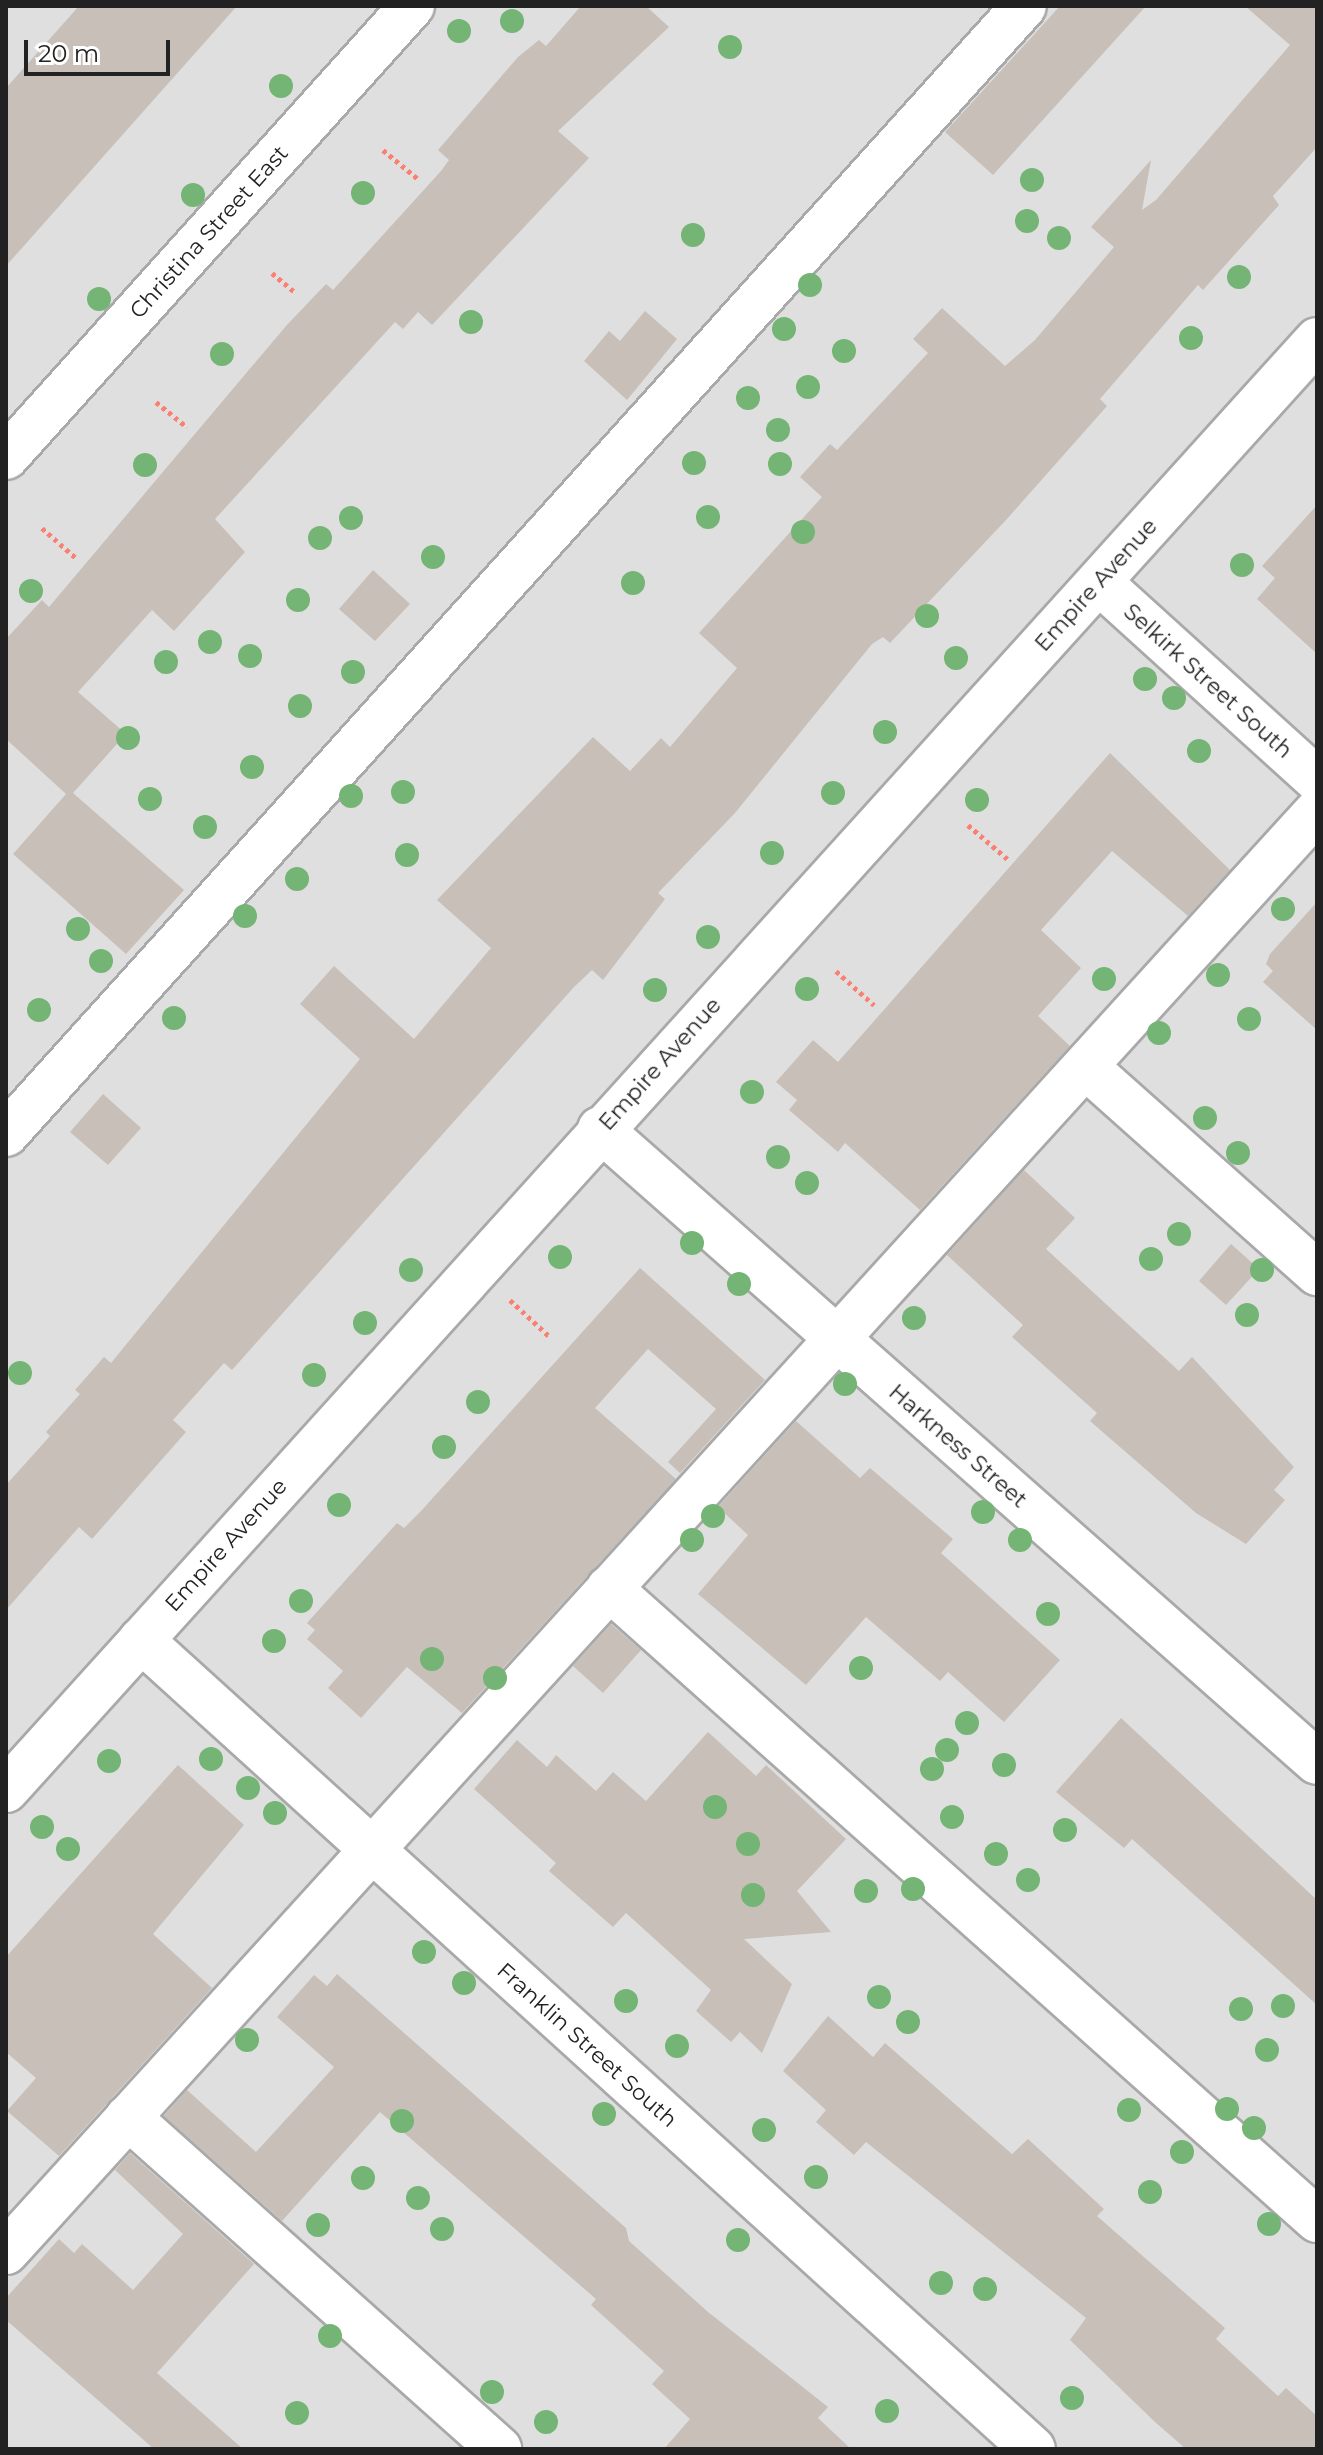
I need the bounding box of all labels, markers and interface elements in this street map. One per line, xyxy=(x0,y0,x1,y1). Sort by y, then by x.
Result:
scale bar xyxy=(28,24,174,74)
text: 20 m xyxy=(38,39,99,68)
street label: Christina Street East xyxy=(124,140,294,324)
street label: Empire Avenue xyxy=(1029,513,1163,657)
street label: Selkirk Street South xyxy=(1118,598,1298,764)
street label: Empire Avenue xyxy=(593,992,727,1136)
street label: Harkness Street xyxy=(884,1379,1032,1513)
street label: Empire Avenue xyxy=(159,1473,293,1617)
street label: Franklin Street South xyxy=(491,1957,683,2133)

